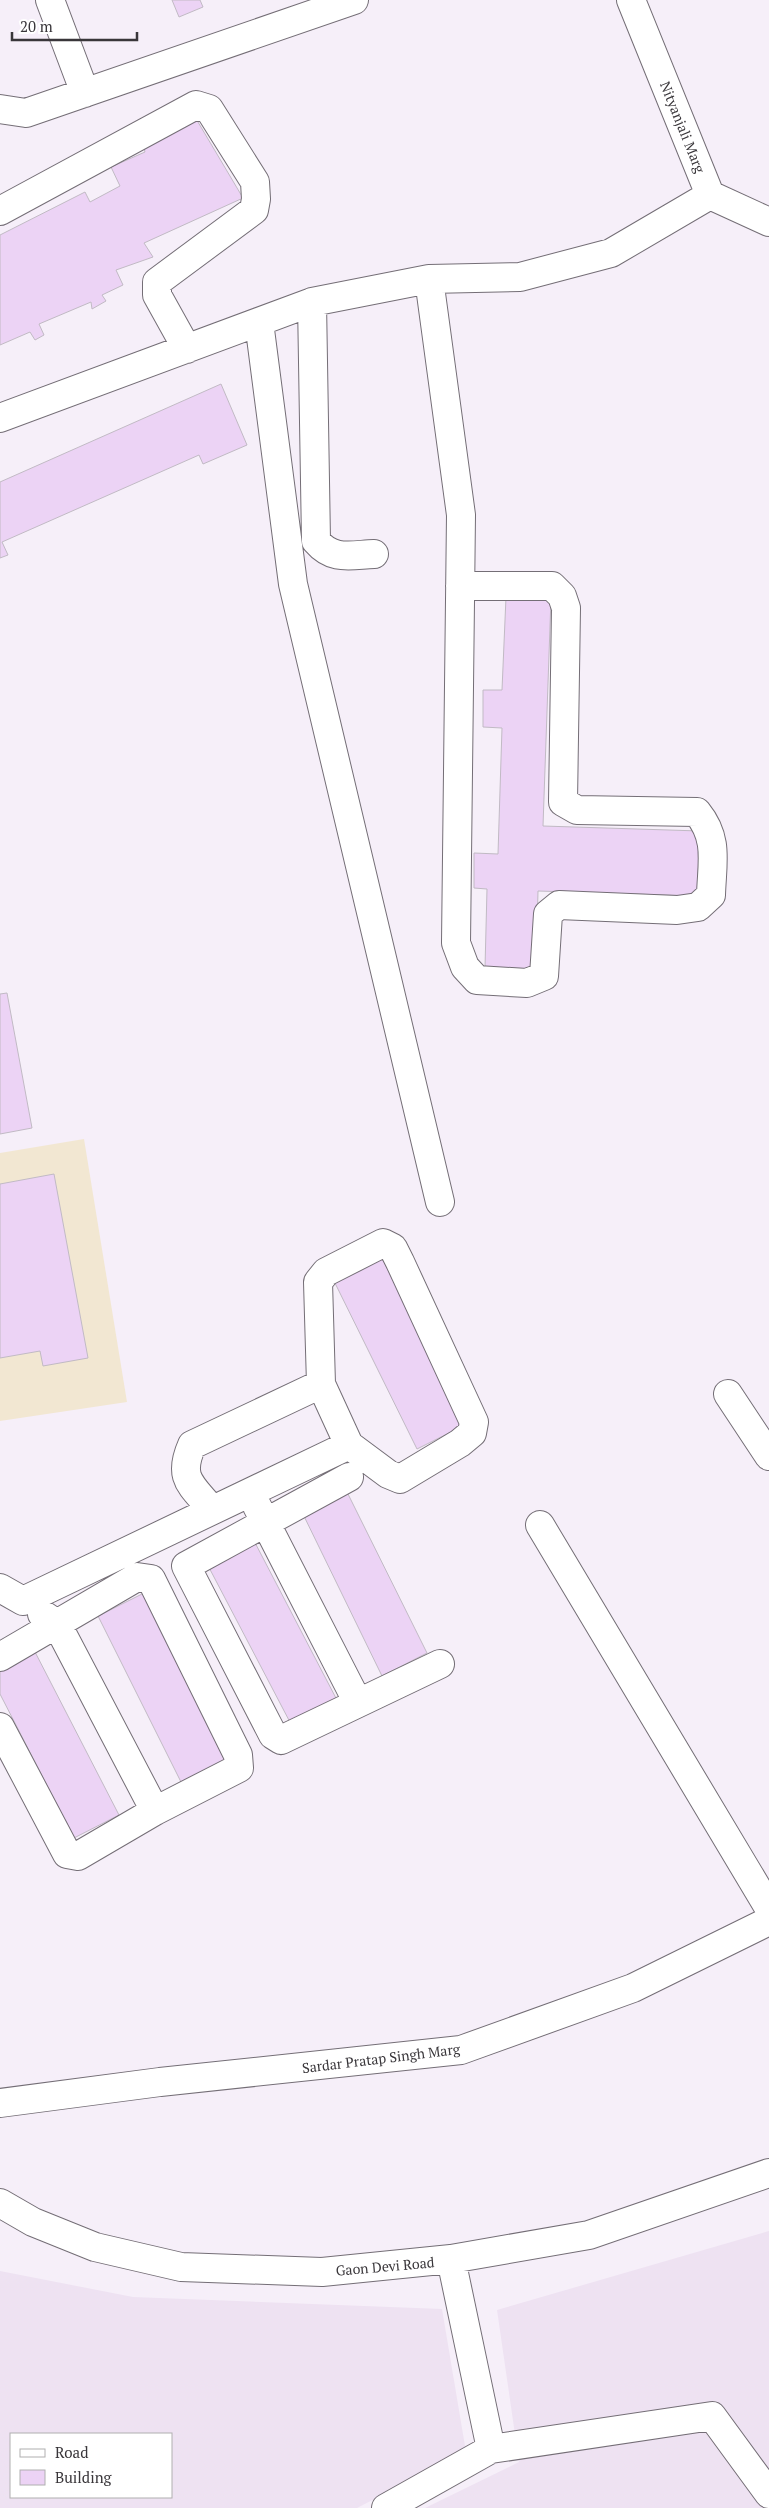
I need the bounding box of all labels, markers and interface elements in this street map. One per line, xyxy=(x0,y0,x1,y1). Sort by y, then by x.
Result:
scale bar xyxy=(12,10,138,42)
text: 20 m xyxy=(20,16,53,36)
street label: Nityanjali Marg xyxy=(656,78,710,176)
street label: Sardar Pratap Singh Marg xyxy=(301,2039,462,2077)
street label: Gaon Devi Road xyxy=(335,2252,435,2280)
legend xyxy=(10,2433,172,2498)
text: Road xyxy=(55,2442,88,2462)
text: Building xyxy=(55,2467,113,2487)

